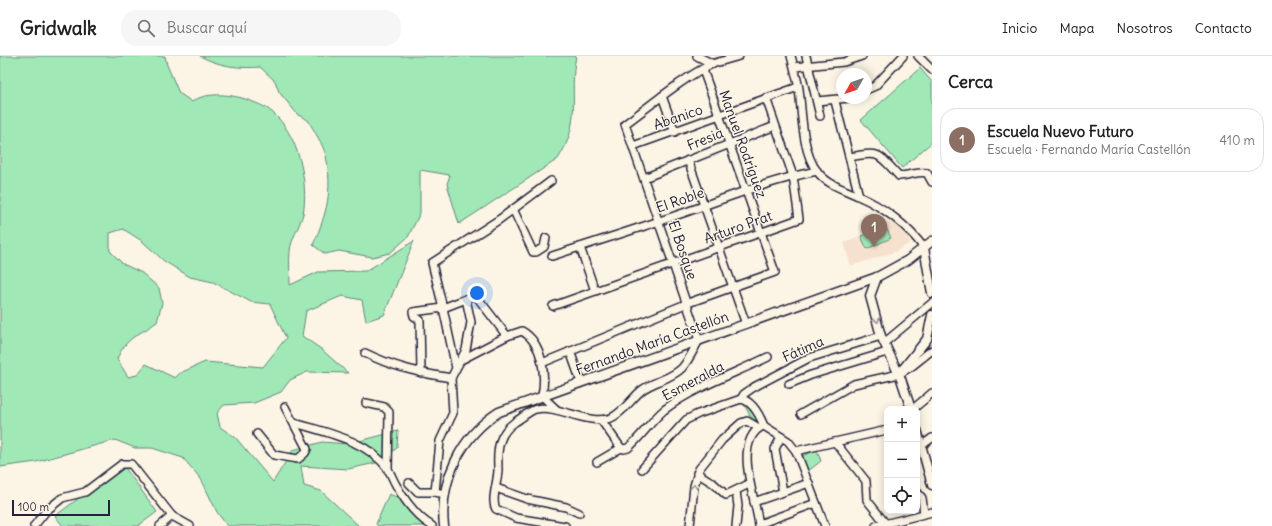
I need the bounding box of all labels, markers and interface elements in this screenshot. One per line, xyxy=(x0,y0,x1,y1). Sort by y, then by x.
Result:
search box xyxy=(121,10,401,46)
text: Gridwalk xyxy=(20,16,97,40)
icon: search xyxy=(135,17,157,39)
text: Buscar aquí xyxy=(167,18,247,37)
text: Inicio xyxy=(1002,19,1037,37)
text: Mapa xyxy=(1059,19,1095,37)
text: Nosotros xyxy=(1117,19,1173,37)
text: Contacto xyxy=(1195,19,1252,37)
north arrow xyxy=(836,68,872,104)
text: Cerca xyxy=(948,71,993,93)
street label: Manuel Rodríguez xyxy=(715,88,771,201)
street label: Abanico xyxy=(651,100,705,134)
text: Escuela Nuevo Futuro xyxy=(987,122,1134,141)
street label: Fresia xyxy=(684,124,726,154)
text: 1 xyxy=(959,132,965,149)
text: 410 m xyxy=(1219,132,1255,149)
text: Escuela · Fernando María Castellón xyxy=(987,141,1191,158)
street label: El Roble xyxy=(654,183,706,217)
street label: Arturo Prat xyxy=(702,206,775,248)
pin: 1 xyxy=(861,214,887,247)
street label: El Bosque xyxy=(664,218,702,282)
your location xyxy=(467,283,487,303)
street label: Fernando María Castellón xyxy=(573,307,731,379)
one-way arrow xyxy=(872,316,880,323)
street label: Fátima xyxy=(780,332,826,366)
street label: Esmeralda xyxy=(659,357,727,405)
map controls xyxy=(884,406,920,514)
button: + xyxy=(884,406,920,442)
button: − xyxy=(884,442,920,478)
button: locate xyxy=(884,478,920,514)
one-way arrow xyxy=(689,484,698,490)
scale bar xyxy=(12,498,110,517)
text: 100 m xyxy=(18,500,49,514)

